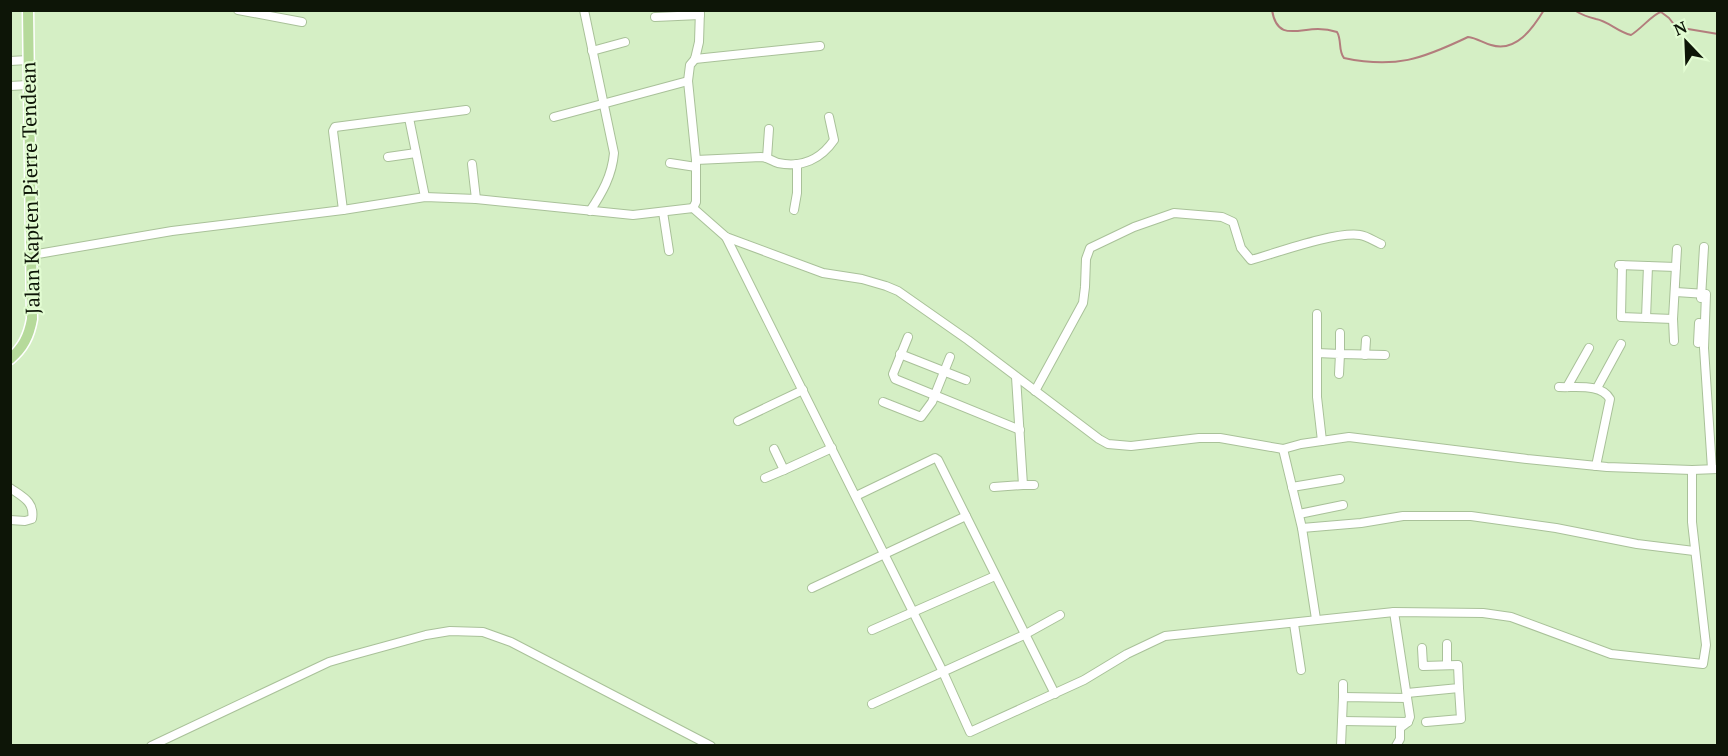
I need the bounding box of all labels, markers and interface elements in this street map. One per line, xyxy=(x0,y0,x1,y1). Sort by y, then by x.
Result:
north arrow xyxy=(1656,12,1716,72)
text: N xyxy=(1670,16,1690,41)
street label: Jalan Kapten Pierre Tendean xyxy=(14,61,46,315)

